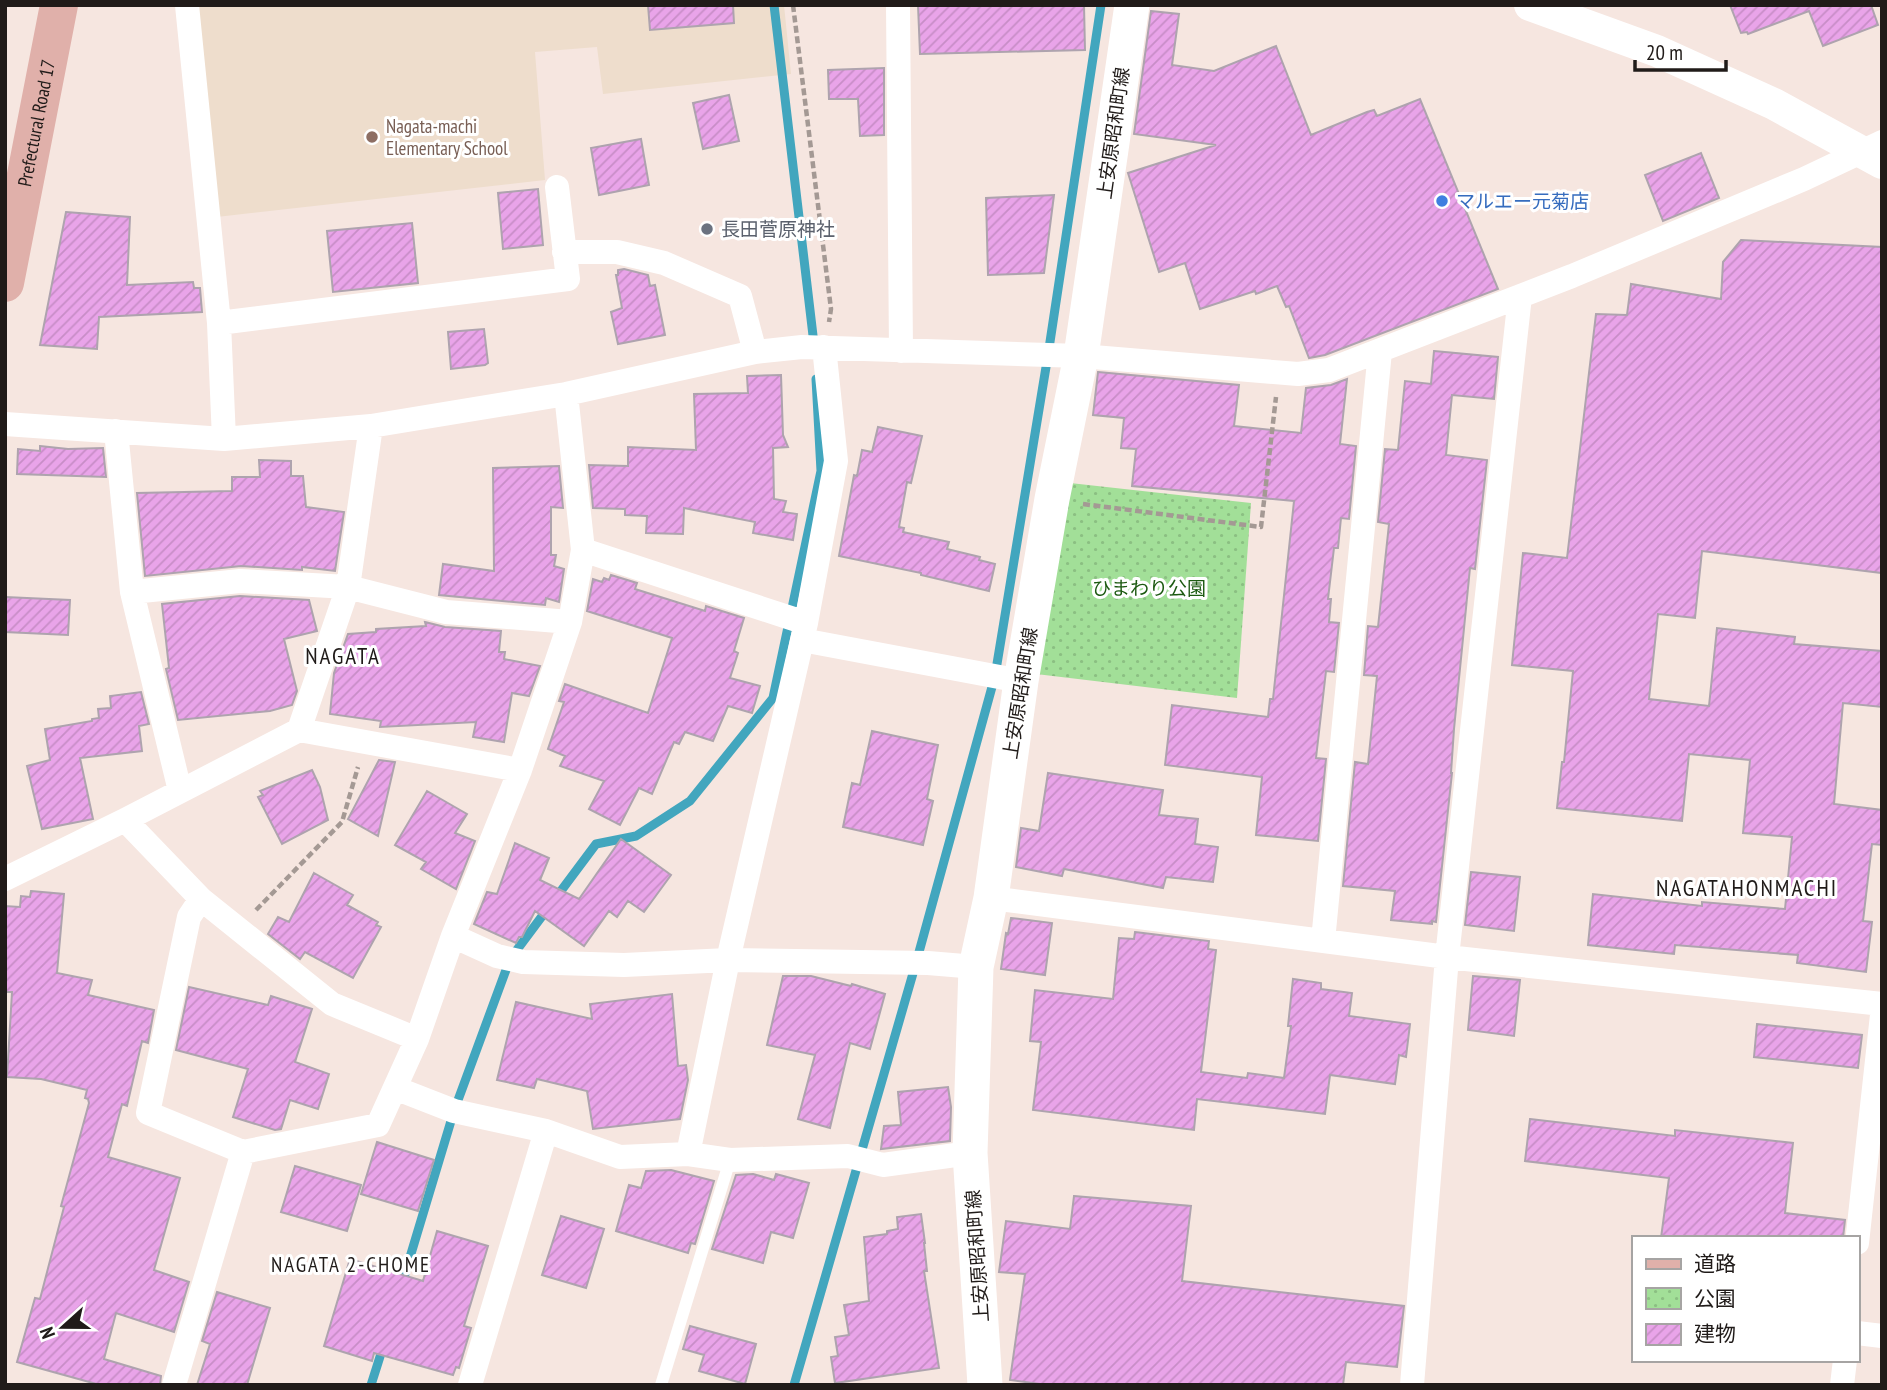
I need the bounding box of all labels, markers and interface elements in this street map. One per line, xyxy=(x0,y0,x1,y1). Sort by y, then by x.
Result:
scale bar xyxy=(1635,28,1726,72)
text: 20 m xyxy=(1646,39,1683,66)
street label: Prefectural Road 17 xyxy=(12,58,60,188)
street label: 上安原昭和町線 xyxy=(1092,65,1134,201)
place label: Nagata-machi Elementary School xyxy=(386,114,508,160)
marker: Nagata-machi Elementary School xyxy=(364,129,380,145)
place label: マルエー元菊店 xyxy=(1456,189,1589,213)
marker: マルエー元菊店 xyxy=(1434,193,1450,209)
place label: 長田菅原神社 xyxy=(721,217,835,241)
marker: 長田菅原神社 xyxy=(699,221,715,237)
park label: ひまわり公園 xyxy=(1092,576,1206,600)
street label: 上安原昭和町線 xyxy=(998,625,1042,761)
district label: NAGATA xyxy=(305,641,381,670)
district label: NAGATAHONMACHI xyxy=(1656,873,1838,902)
street label: 上安原昭和町線 xyxy=(960,1189,994,1323)
legend xyxy=(1632,1236,1859,1362)
text: 道路 xyxy=(1694,1250,1736,1277)
district label: NAGATA 2-CHOME xyxy=(271,1251,431,1278)
text: 公園 xyxy=(1694,1285,1736,1312)
north arrow xyxy=(28,1292,98,1362)
text: 建物 xyxy=(1694,1320,1736,1347)
text: N xyxy=(34,1324,60,1342)

